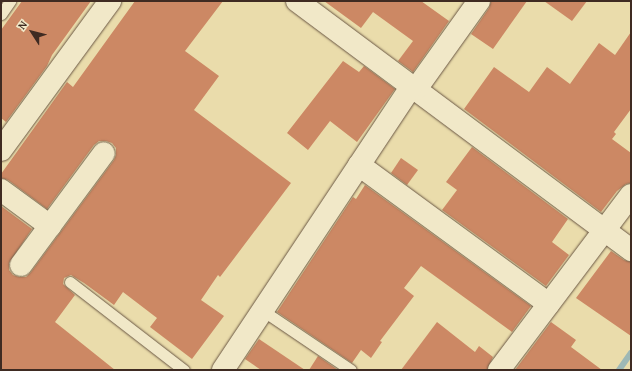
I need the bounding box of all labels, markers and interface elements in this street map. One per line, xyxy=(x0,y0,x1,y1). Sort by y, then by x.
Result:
north arrow xyxy=(12,12,52,52)
text: N xyxy=(14,17,31,33)

